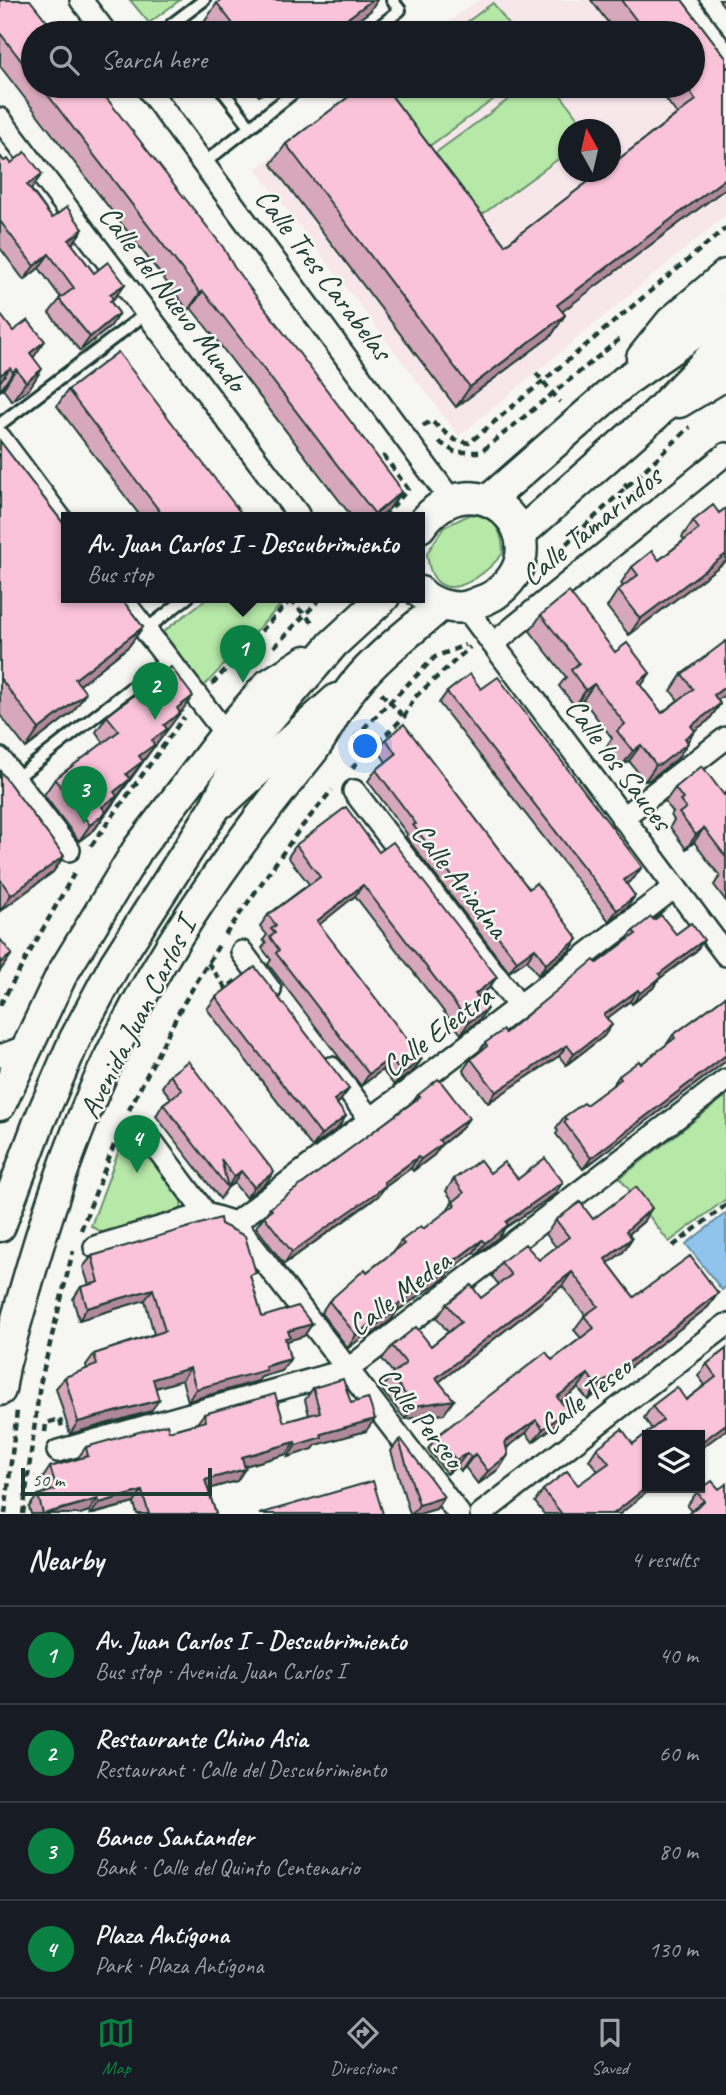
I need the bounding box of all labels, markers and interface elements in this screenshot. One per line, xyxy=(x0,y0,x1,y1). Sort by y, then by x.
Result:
search box xyxy=(21,21,705,98)
icon: search xyxy=(45,41,83,79)
text: Search here xyxy=(101,43,207,76)
north arrow xyxy=(558,119,621,182)
street label: Calle Tres Carabelas xyxy=(247,180,403,370)
street label: Calle del Nuevo Mundo xyxy=(91,197,257,401)
street label: Calle Tamarindos xyxy=(513,456,671,594)
popup xyxy=(61,512,425,603)
text: Av. Juan Carlos I - Descubrimiento xyxy=(87,527,399,560)
text: Bus stop xyxy=(87,560,153,589)
pin: 1 xyxy=(220,625,266,683)
pin: 2 xyxy=(132,662,178,720)
street label: Calle los Sauces xyxy=(557,690,683,840)
your location xyxy=(348,729,382,763)
pin: 3 xyxy=(61,766,107,824)
street label: Calle Ariadna xyxy=(403,815,518,947)
street label: Avenida Juan Carlos I xyxy=(70,905,207,1125)
street label: Calle Electra xyxy=(374,976,502,1085)
pin: 4 xyxy=(114,1115,160,1173)
street label: Calle Medea xyxy=(340,1241,460,1344)
street label: Calle Teseo xyxy=(531,1346,642,1444)
street label: Calle Perseo xyxy=(369,1358,475,1478)
map controls xyxy=(642,1430,705,1493)
button: layers xyxy=(642,1430,705,1493)
scale bar xyxy=(21,1465,212,1497)
text: 50 m xyxy=(32,1468,64,1492)
text: Nearby xyxy=(28,1541,104,1579)
text: 4 results xyxy=(631,1545,698,1574)
text: Av. Juan Carlos I - Descubrimiento xyxy=(95,1624,406,1657)
text: 1 xyxy=(46,1641,56,1670)
text: 40 m xyxy=(659,1641,698,1670)
text: Bus stop · Avenida Juan Carlos I xyxy=(95,1657,345,1686)
text: Restaurante Chino Asia xyxy=(95,1722,308,1755)
text: 2 xyxy=(46,1739,56,1768)
text: 60 m xyxy=(659,1739,698,1768)
text: Restaurant · Calle del Descubrimiento xyxy=(95,1755,386,1784)
text: Banco Santander xyxy=(95,1820,254,1853)
text: 3 xyxy=(46,1837,56,1866)
text: 80 m xyxy=(659,1837,698,1866)
text: Bank · Calle del Quinto Centenario xyxy=(95,1853,359,1882)
text: Plaza Antígona xyxy=(95,1918,229,1951)
text: 4 xyxy=(46,1935,56,1964)
text: 130 m xyxy=(649,1935,698,1964)
text: Park · Plaza Antígona xyxy=(95,1951,263,1980)
tab: Map xyxy=(97,2014,135,2080)
tab: Directions xyxy=(330,2014,396,2080)
tab: Saved xyxy=(591,2014,629,2080)

